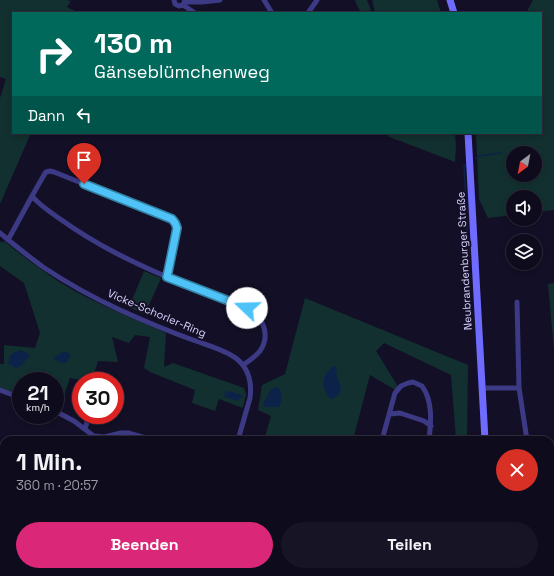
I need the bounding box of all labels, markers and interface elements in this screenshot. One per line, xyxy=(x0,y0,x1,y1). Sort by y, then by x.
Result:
text: 130 m xyxy=(94,25,173,61)
icon: right xyxy=(28,28,80,80)
text: Gänseblümchenweg xyxy=(94,60,270,83)
icon: left xyxy=(73,104,95,126)
text: Dann xyxy=(28,106,65,125)
pin xyxy=(67,143,101,184)
north arrow xyxy=(506,146,542,182)
map controls xyxy=(506,146,542,270)
icon: arrive xyxy=(73,149,95,171)
button: sound xyxy=(506,190,542,226)
street label: Neubrandenburger Straße xyxy=(453,191,475,331)
button: layers xyxy=(506,234,542,270)
street label: Vicke-Schorler-Ring xyxy=(106,286,208,340)
position arrow xyxy=(226,287,268,329)
speed limit sign: 30 xyxy=(72,372,124,424)
text: 21 xyxy=(28,380,48,406)
text: km/h xyxy=(26,401,50,414)
text: 1 Min. xyxy=(16,446,82,477)
button: close xyxy=(496,449,538,491)
text: 360 m · 20:57 xyxy=(16,477,98,494)
button: Beenden xyxy=(16,522,273,568)
button: Teilen xyxy=(281,522,538,568)

